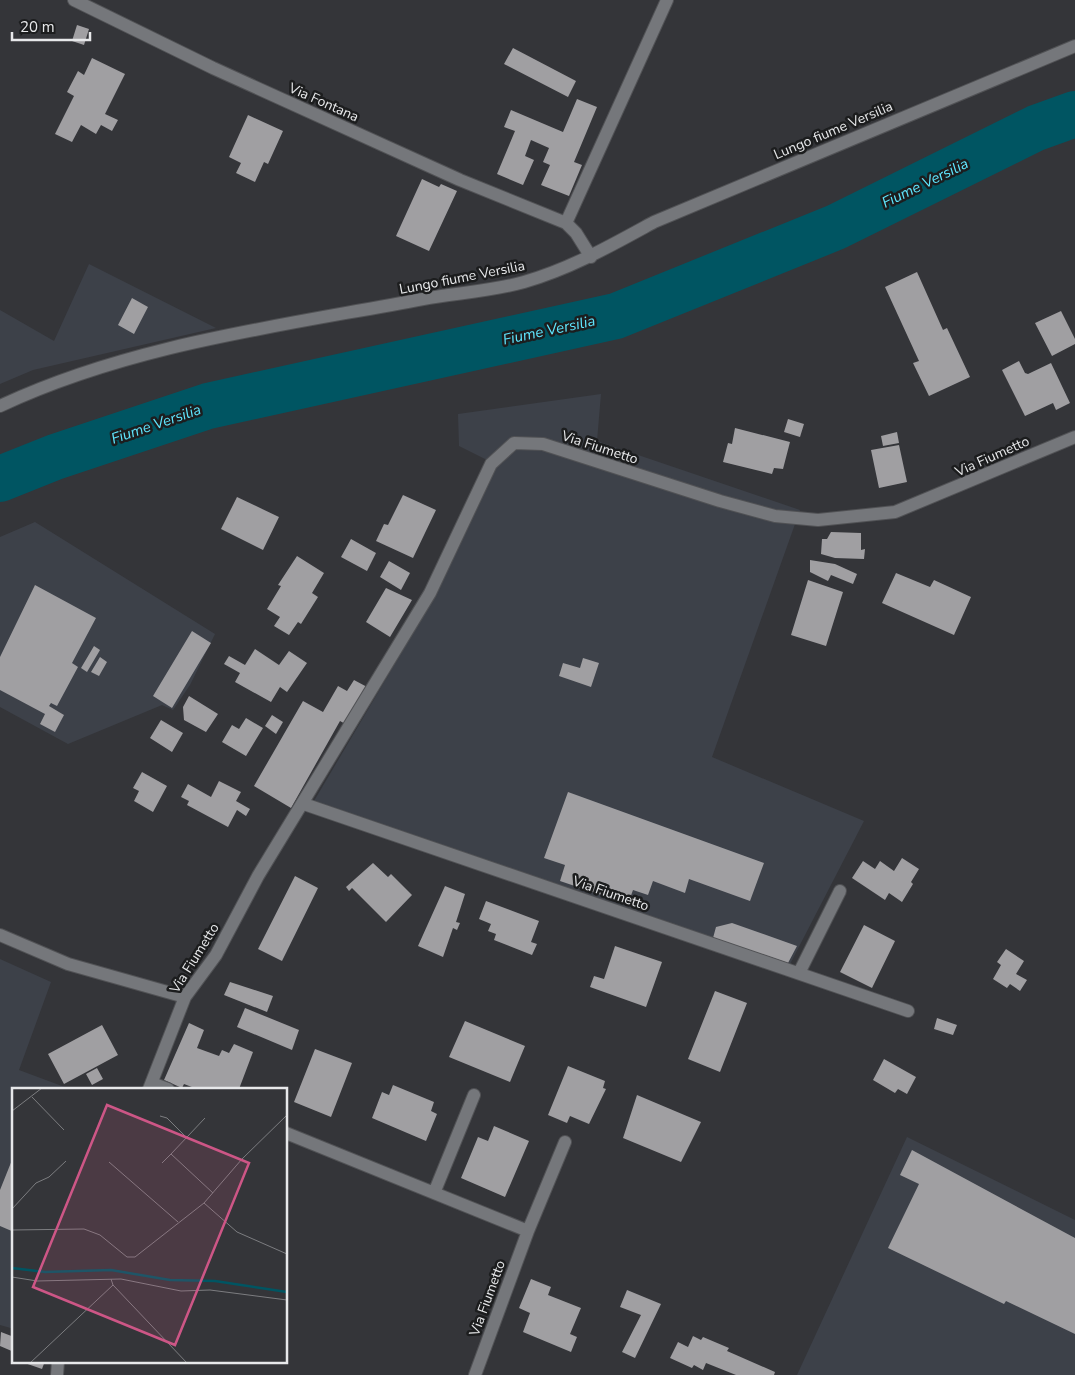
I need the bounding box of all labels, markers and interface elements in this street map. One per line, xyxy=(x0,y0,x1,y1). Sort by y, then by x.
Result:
scale bar xyxy=(12,10,90,42)
text: 20 m xyxy=(20,17,55,37)
street label: Via Fontana xyxy=(285,78,362,126)
street label: Lungo fiume Versilia xyxy=(771,97,896,164)
water label: Fiume Versilia xyxy=(878,153,972,213)
street label: Lungo fiume Versilia xyxy=(398,256,527,299)
water label: Fiume Versilia xyxy=(501,310,597,350)
water label: Fiume Versilia xyxy=(108,399,204,449)
street label: Via Fiumetto xyxy=(558,426,641,469)
street label: Via Fiumetto xyxy=(951,432,1033,482)
street label: Via Fiumetto xyxy=(569,871,652,915)
street label: Via Fiumetto xyxy=(165,919,224,998)
inset map xyxy=(12,1088,288,1362)
street label: Via Fiumetto xyxy=(465,1257,510,1340)

